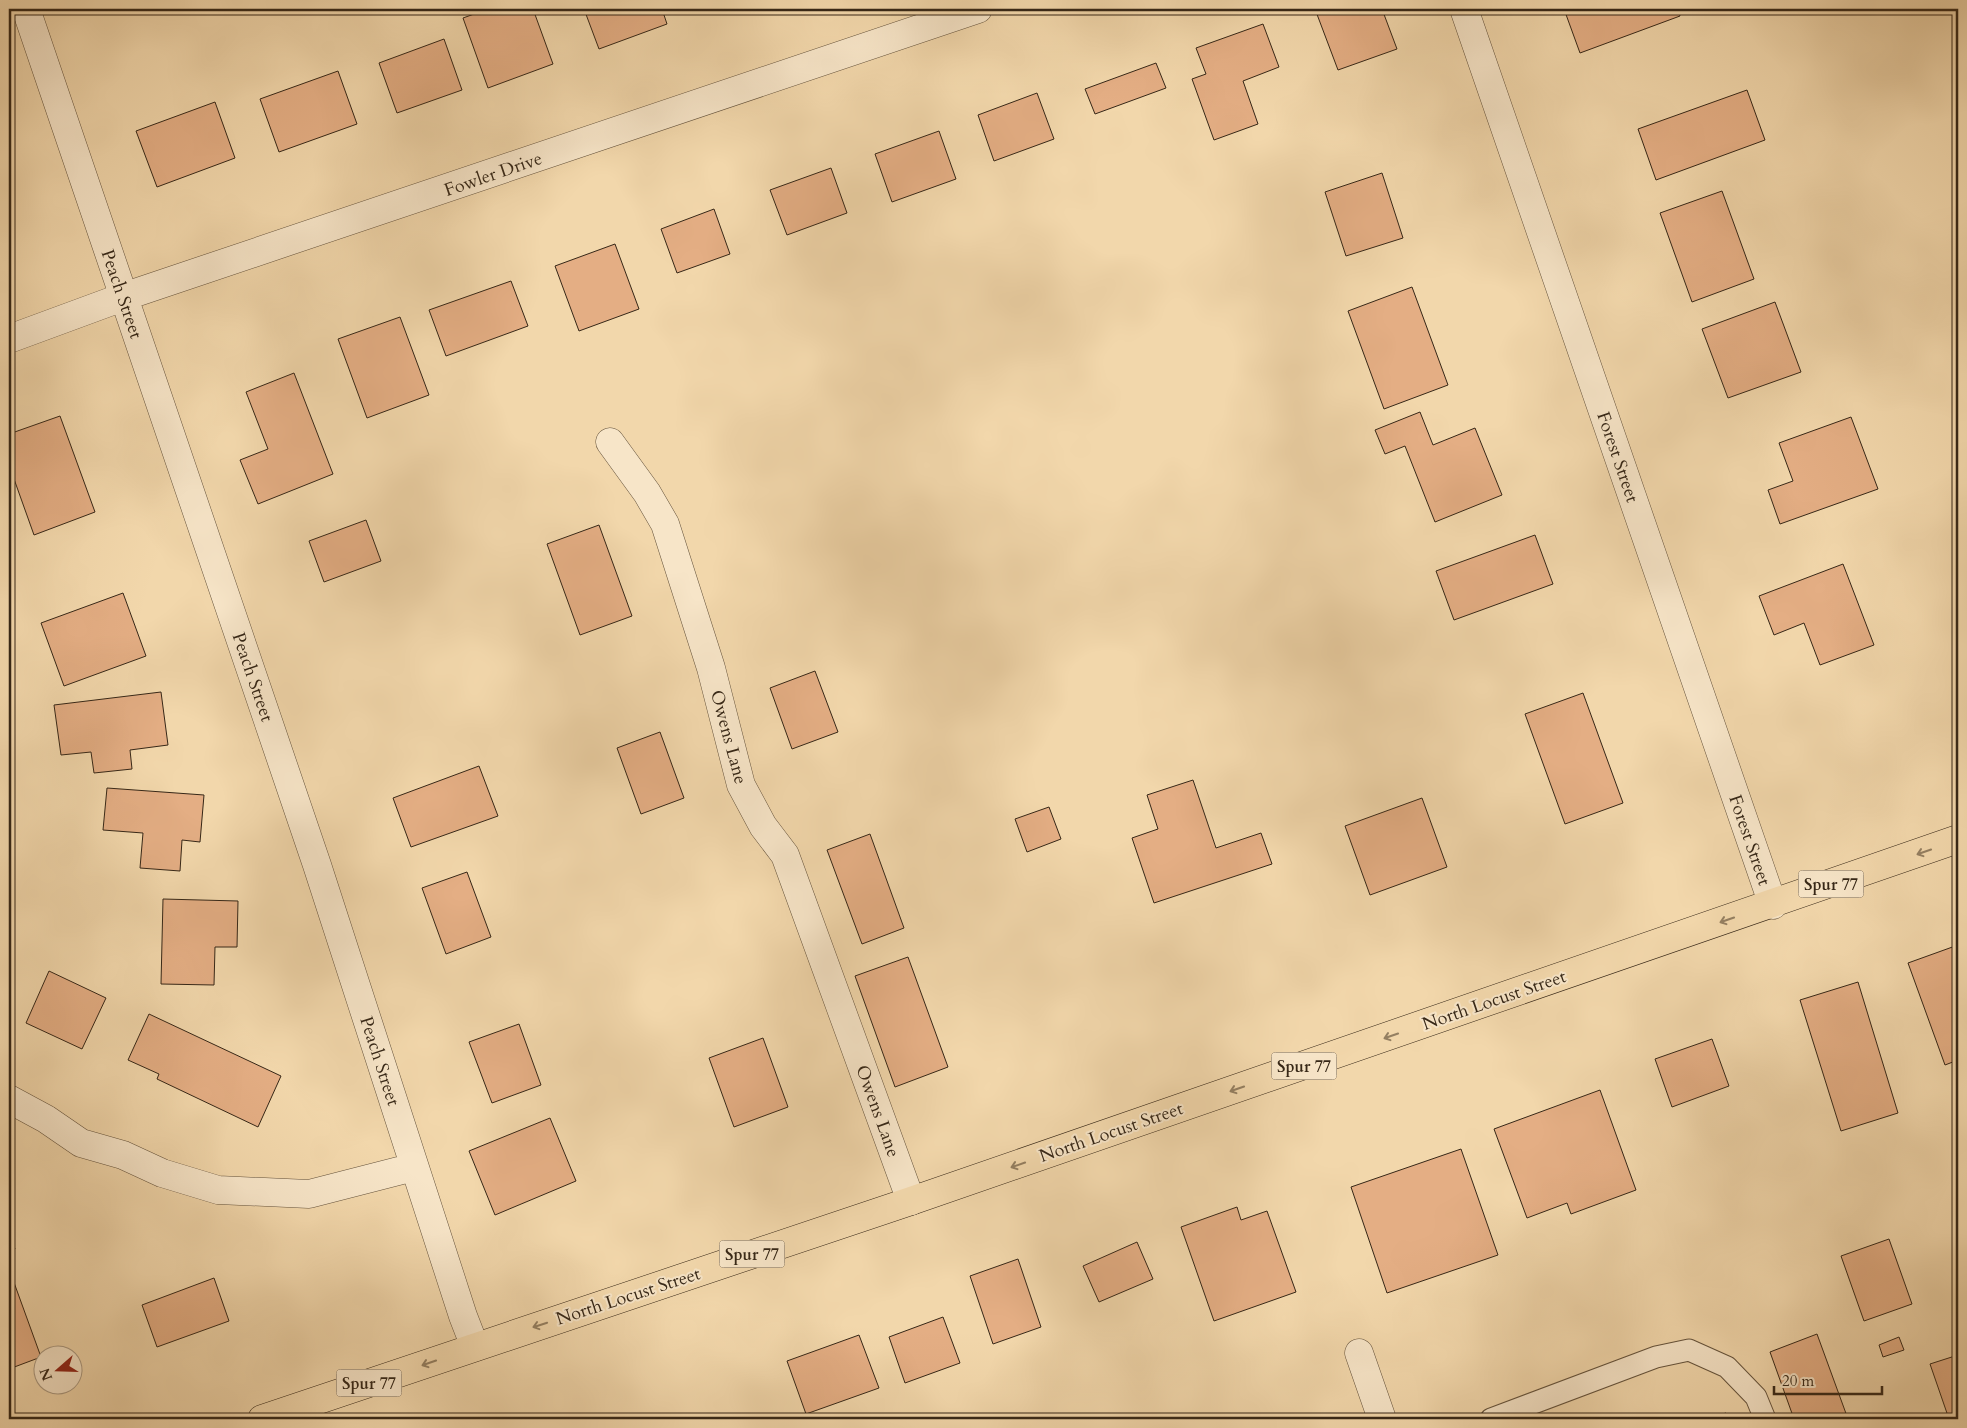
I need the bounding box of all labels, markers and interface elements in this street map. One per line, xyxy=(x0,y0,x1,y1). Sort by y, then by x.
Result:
street label: Fowler Drive xyxy=(441,146,546,203)
street label: Peach Street xyxy=(95,246,149,342)
street label: Forest Street xyxy=(1590,408,1645,506)
street label: Peach Street xyxy=(226,629,280,725)
street label: Owens Lane xyxy=(704,687,753,787)
street label: Forest Street xyxy=(1722,791,1777,889)
one-way arrow xyxy=(1916,847,1932,857)
road number: Spur 77 xyxy=(1798,871,1864,898)
one-way arrow xyxy=(1719,916,1735,926)
street label: North Locust Street xyxy=(1419,964,1570,1037)
street label: Peach Street xyxy=(353,1013,406,1109)
one-way arrow xyxy=(1384,1032,1399,1041)
road number: Spur 77 xyxy=(1272,1052,1336,1080)
street label: Owens Lane xyxy=(849,1062,906,1161)
one-way arrow xyxy=(1230,1085,1246,1094)
street label: North Locust Street xyxy=(1036,1096,1187,1169)
one-way arrow xyxy=(1010,1161,1026,1170)
road number: Spur 77 xyxy=(720,1240,784,1268)
street label: North Locust Street xyxy=(553,1261,704,1332)
one-way arrow xyxy=(532,1321,548,1330)
north arrow xyxy=(32,1346,82,1396)
one-way arrow xyxy=(421,1358,437,1368)
scale bar xyxy=(1774,1363,1882,1395)
text: N xyxy=(35,1365,57,1383)
road number: Spur 77 xyxy=(336,1370,402,1396)
text: 20 m xyxy=(1782,1371,1814,1391)

